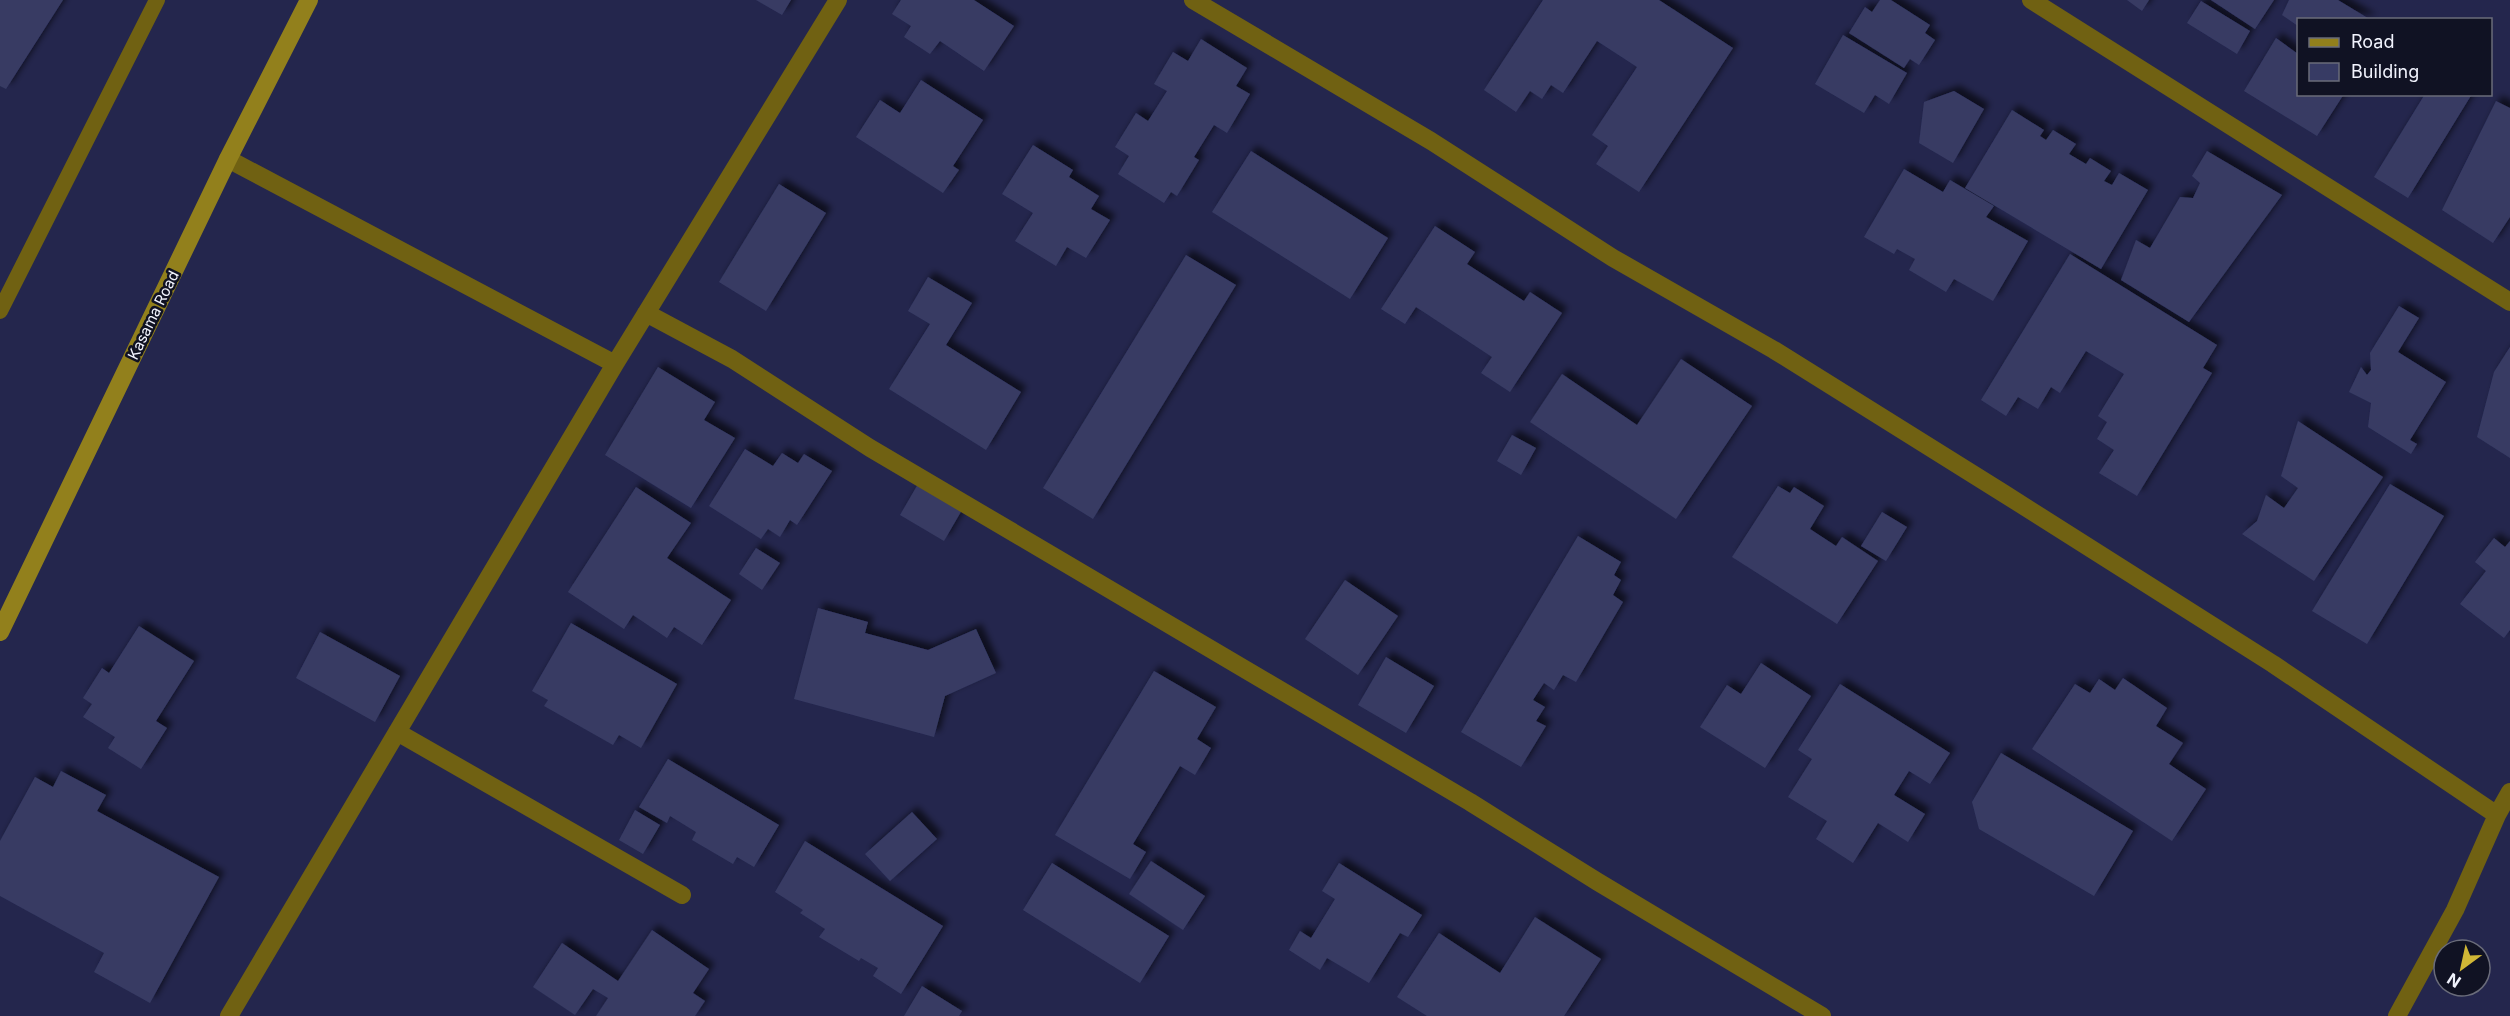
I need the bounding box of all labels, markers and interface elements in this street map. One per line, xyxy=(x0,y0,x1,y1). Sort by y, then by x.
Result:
legend xyxy=(2297,18,2492,96)
text: Road xyxy=(2351,31,2394,52)
text: Building xyxy=(2351,61,2419,82)
street label: Kasama Road xyxy=(123,267,183,363)
north arrow xyxy=(2432,938,2492,998)
text: N xyxy=(2443,969,2464,992)

